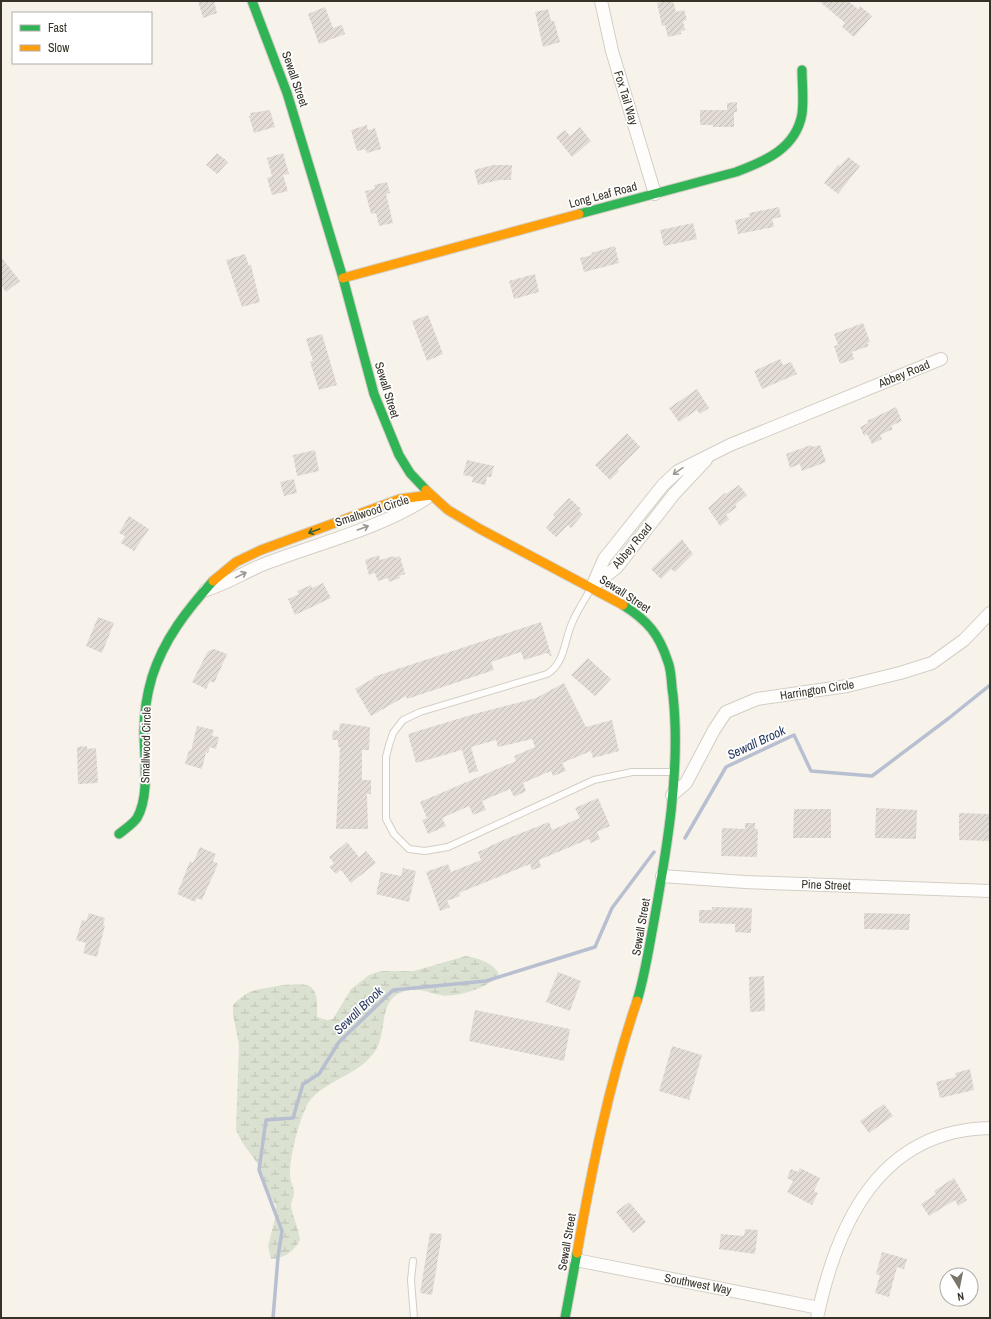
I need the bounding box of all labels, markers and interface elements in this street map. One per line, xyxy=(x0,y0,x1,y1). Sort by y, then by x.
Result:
legend xyxy=(12,12,152,64)
text: Fast xyxy=(48,20,67,36)
text: Slow xyxy=(48,40,70,56)
street label: Sewall Street xyxy=(278,49,312,109)
street label: Fox Tail Way xyxy=(610,69,642,127)
street label: Long Leaf Road xyxy=(567,178,639,212)
street label: Abbey Road xyxy=(875,356,932,392)
street label: Sewall Street xyxy=(371,360,403,420)
one-way arrow xyxy=(673,467,684,475)
street label: Smallwood Circle xyxy=(333,492,411,530)
street label: Abbey Road xyxy=(608,520,656,573)
one-way arrow xyxy=(356,523,368,531)
one-way arrow xyxy=(308,527,320,535)
one-way arrow xyxy=(235,571,247,578)
street label: Sewall Street xyxy=(596,572,654,617)
street label: Harrington Circle xyxy=(779,676,855,704)
street label: Smallwood Circle xyxy=(137,707,155,783)
water label: Sewall Brook xyxy=(724,721,789,763)
street label: Pine Street xyxy=(801,876,851,894)
street label: Sewall Street xyxy=(628,897,654,957)
water label: Sewall Brook xyxy=(330,982,387,1038)
street label: Sewall Street xyxy=(554,1212,580,1272)
north arrow xyxy=(939,1267,979,1307)
street label: Southwest Way xyxy=(663,1270,733,1298)
text: N xyxy=(956,1289,965,1304)

